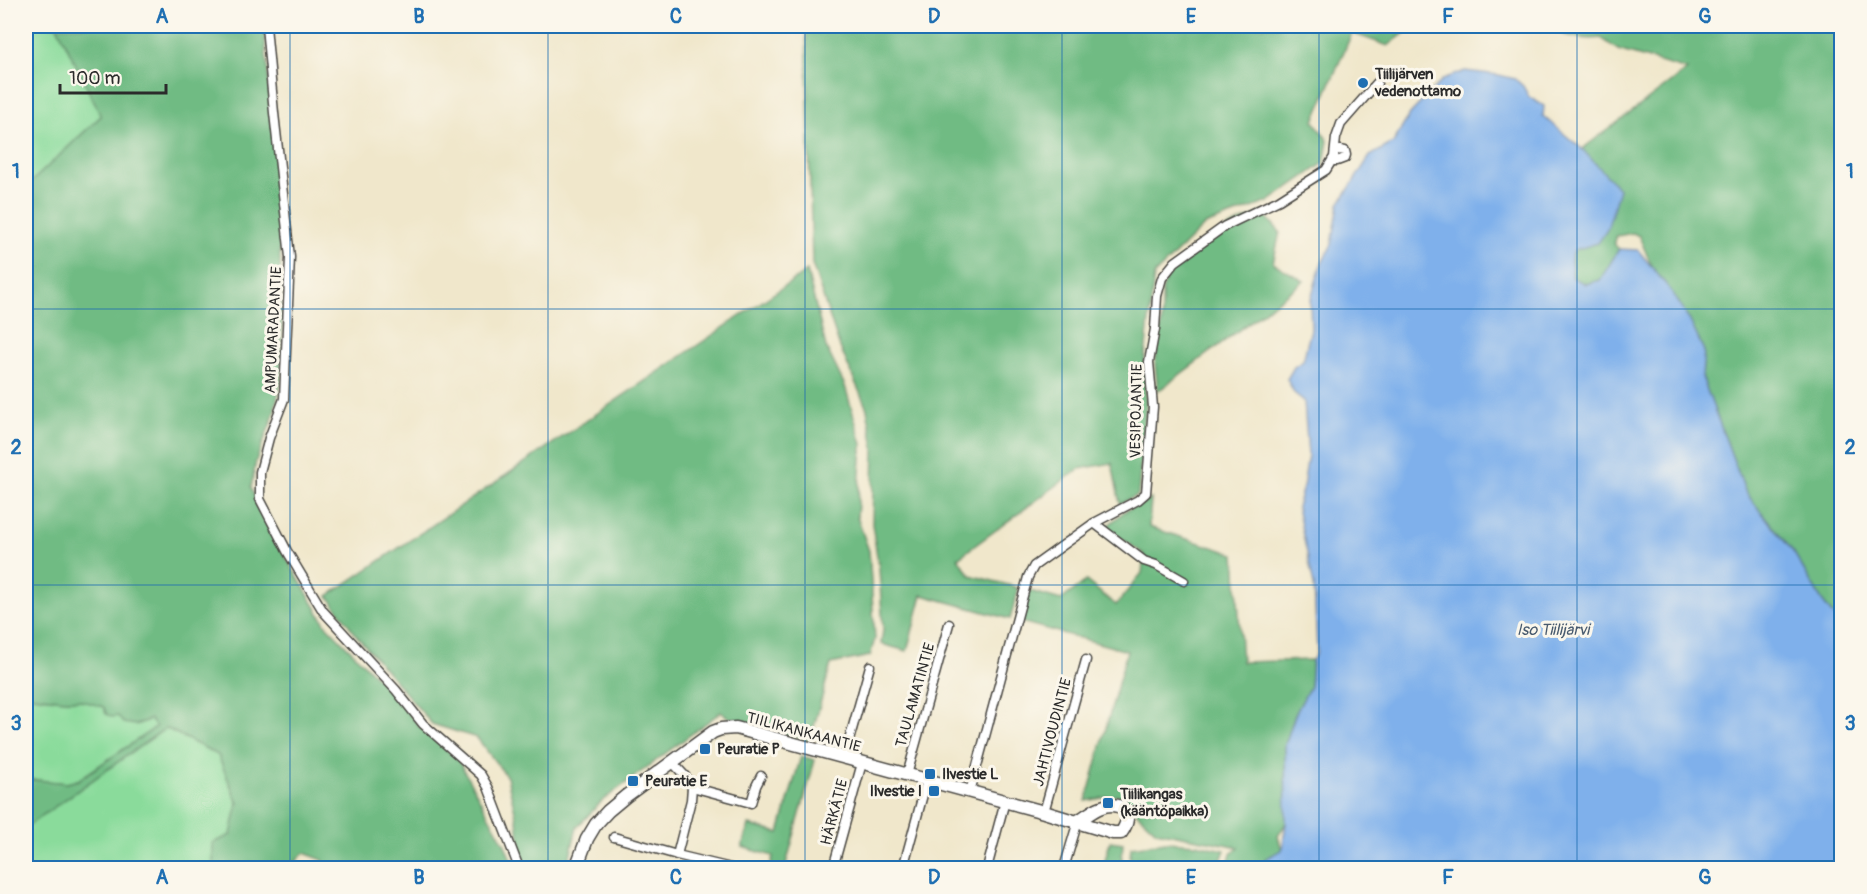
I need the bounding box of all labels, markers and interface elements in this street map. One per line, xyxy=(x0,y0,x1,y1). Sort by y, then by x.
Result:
text: A xyxy=(156,4,169,29)
text: B xyxy=(413,4,425,29)
text: C xyxy=(670,4,682,29)
text: D xyxy=(928,4,941,29)
text: E xyxy=(1186,4,1197,29)
text: F xyxy=(1442,4,1454,29)
text: G xyxy=(1698,4,1712,29)
scale bar xyxy=(60,57,166,95)
place label: Tiilijärven vedenottamo xyxy=(1374,65,1461,101)
text: 100 m xyxy=(69,67,121,90)
marker: Tiilijärven vedenottamo xyxy=(1356,76,1370,90)
text: 1 xyxy=(12,159,20,184)
text: 1 xyxy=(1846,159,1854,184)
street label: AMPUMARADANTIE xyxy=(261,266,286,394)
street label: VESIPOJANTIE xyxy=(1126,363,1147,459)
text: 2 xyxy=(10,435,22,460)
text: 2 xyxy=(1844,435,1856,460)
water label: Iso Tiilijärvi xyxy=(1517,620,1591,640)
street label: TAULAMATINTIE xyxy=(891,640,940,750)
street label: JAHTIVOUDINTIE xyxy=(1029,676,1076,788)
street label: TIILIKANKAANTIE xyxy=(745,708,863,757)
text: 3 xyxy=(10,711,22,736)
text: 3 xyxy=(1844,711,1856,736)
place label: Peuratie P xyxy=(717,740,780,759)
marker: Peuratie P xyxy=(698,742,712,756)
place label: Ilvestie L xyxy=(942,765,999,784)
marker: Ilvestie L xyxy=(923,767,937,781)
place label: Peuratie E xyxy=(645,772,707,791)
marker: Peuratie E xyxy=(626,774,640,788)
street label: HÄRKÄTIE xyxy=(817,777,852,847)
place label: Ilvestie I xyxy=(870,782,922,801)
marker: Ilvestie I xyxy=(927,784,941,798)
place label: Tiilikangas (kääntöpaikka) xyxy=(1119,785,1209,821)
marker: Tiilikangas (kääntöpaikka) xyxy=(1101,796,1115,810)
text: A xyxy=(156,865,169,890)
text: B xyxy=(413,865,425,890)
text: C xyxy=(670,865,682,890)
text: D xyxy=(928,865,941,890)
text: E xyxy=(1186,865,1197,890)
text: F xyxy=(1442,865,1454,890)
text: G xyxy=(1698,865,1712,890)

